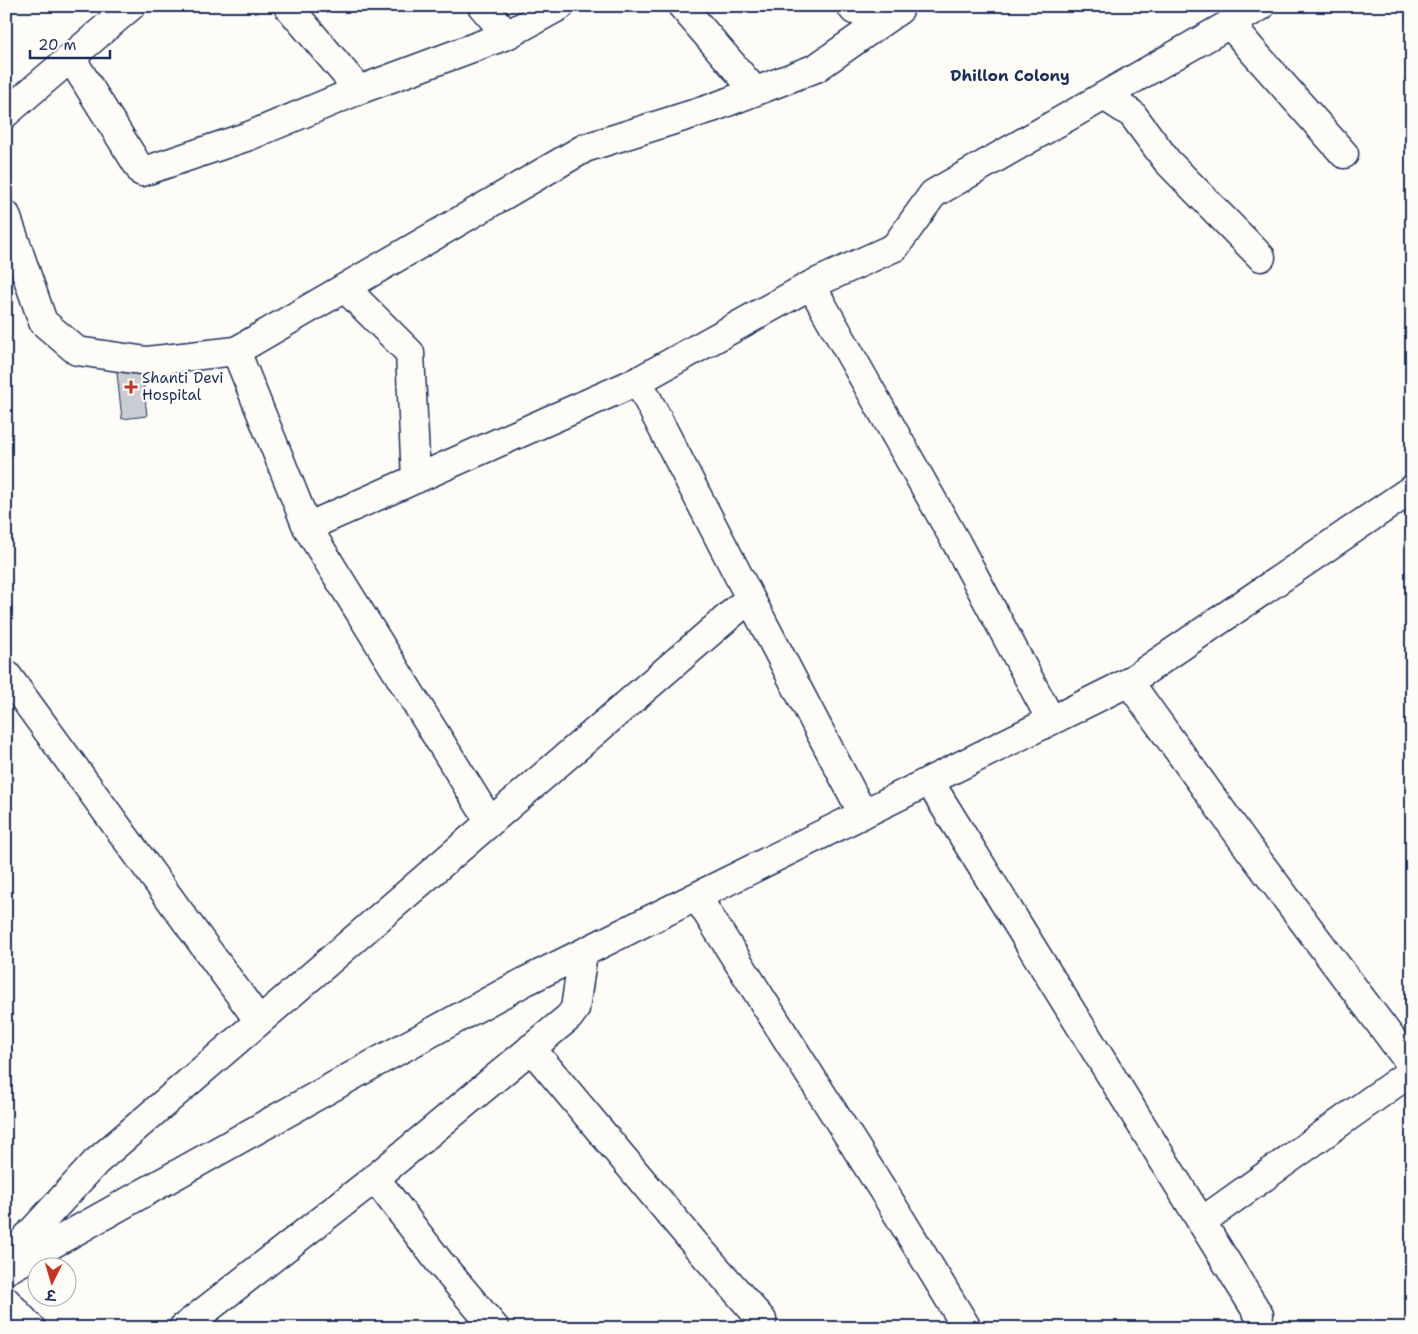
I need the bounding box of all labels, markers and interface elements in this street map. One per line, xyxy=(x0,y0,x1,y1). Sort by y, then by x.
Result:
scale bar xyxy=(30,28,110,60)
text: 20 m xyxy=(38,35,77,55)
district label: Dhillon Colony xyxy=(950,65,1070,86)
place label: Shanti Devi Hospital xyxy=(142,368,224,405)
marker: Shanti Devi Hospital xyxy=(124,380,138,394)
north arrow xyxy=(28,1256,78,1306)
text: उ xyxy=(44,1285,58,1304)

